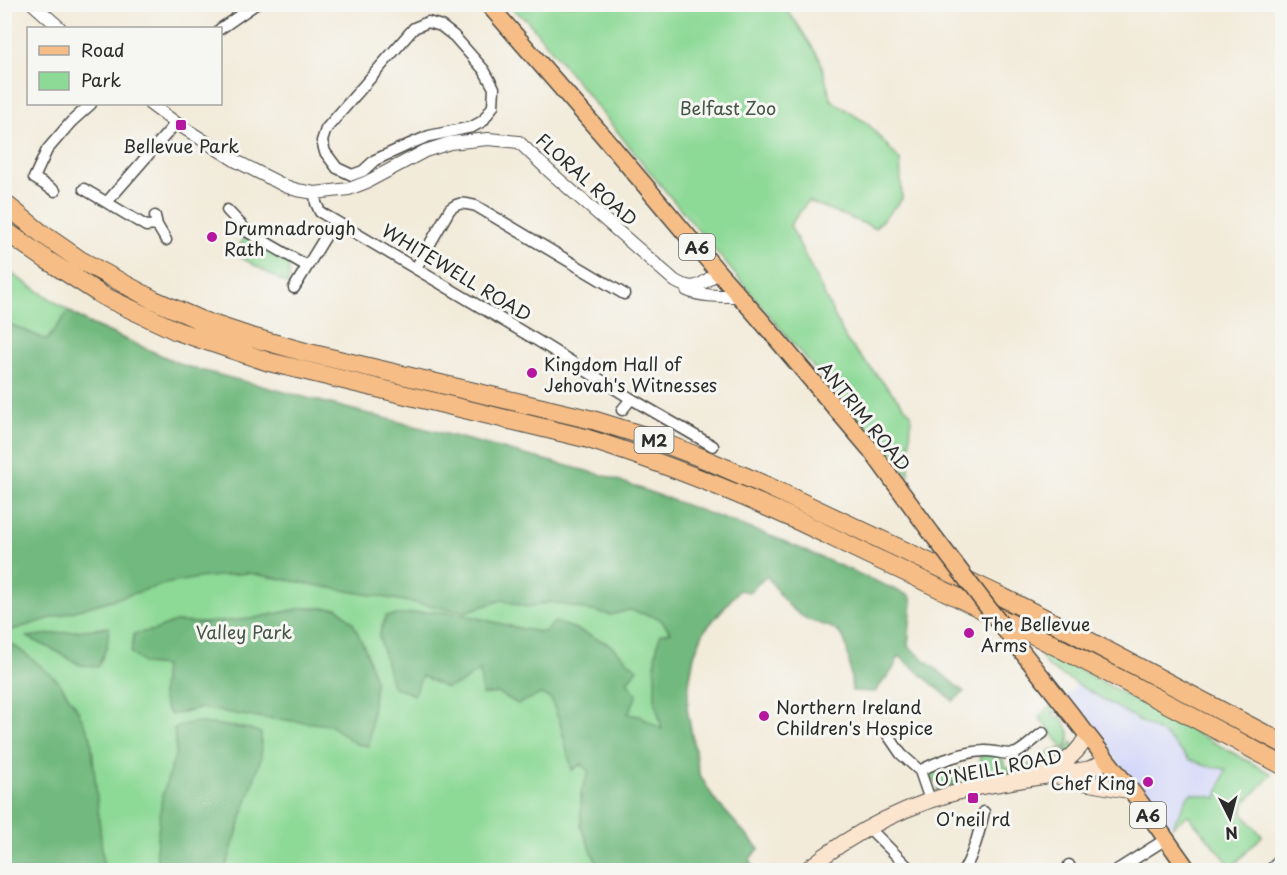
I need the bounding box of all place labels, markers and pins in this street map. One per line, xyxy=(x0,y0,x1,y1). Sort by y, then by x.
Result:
marker: Bellevue Park xyxy=(174,118,188,132)
place label: Bellevue Park xyxy=(123,132,239,159)
place label: Drumnadrough Rath xyxy=(224,214,356,262)
marker: Drumnadrough Rath xyxy=(205,230,219,244)
place label: Kingdom Hall of Jehovah's Witnesses xyxy=(544,350,717,398)
marker: Kingdom Hall of Jehovah's Witnesses xyxy=(525,366,539,380)
place label: The Bellevue Arms xyxy=(981,610,1090,658)
marker: The Bellevue Arms xyxy=(962,626,976,640)
place label: Northern Ireland Children's Hospice xyxy=(776,693,933,741)
marker: Northern Ireland Children's Hospice xyxy=(757,709,771,723)
place label: Chef King xyxy=(1051,769,1136,796)
marker: Chef King xyxy=(1141,775,1155,789)
marker: O'neil rd xyxy=(966,791,980,805)
place label: O'neil rd xyxy=(936,805,1010,832)

